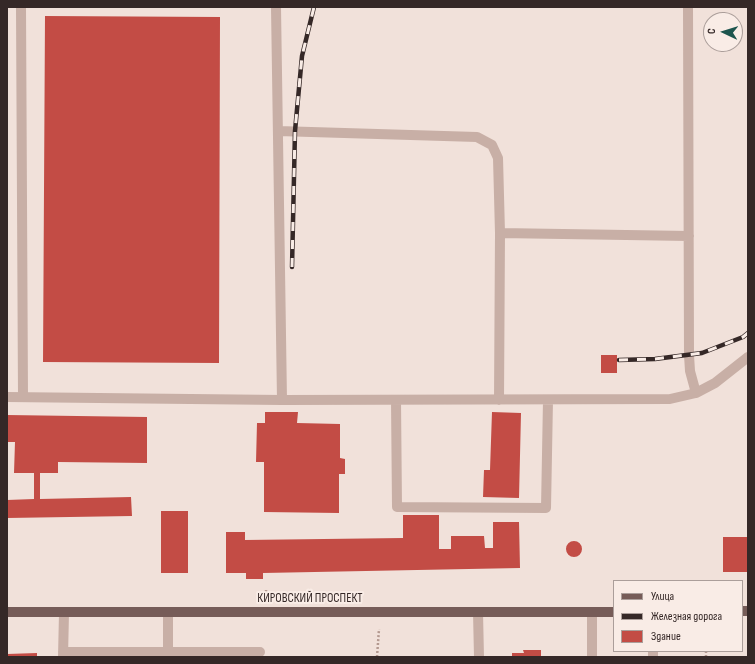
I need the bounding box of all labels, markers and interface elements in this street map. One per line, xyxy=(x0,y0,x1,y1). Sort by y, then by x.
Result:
north arrow xyxy=(703,12,743,52)
text: С xyxy=(705,28,718,34)
legend xyxy=(613,580,743,652)
text: Улица xyxy=(651,589,674,604)
street label: КИРОВСКИЙ ПРОСПЕКТ xyxy=(257,591,363,607)
text: Железная дорога xyxy=(651,609,722,624)
text: Здание xyxy=(651,629,681,644)

